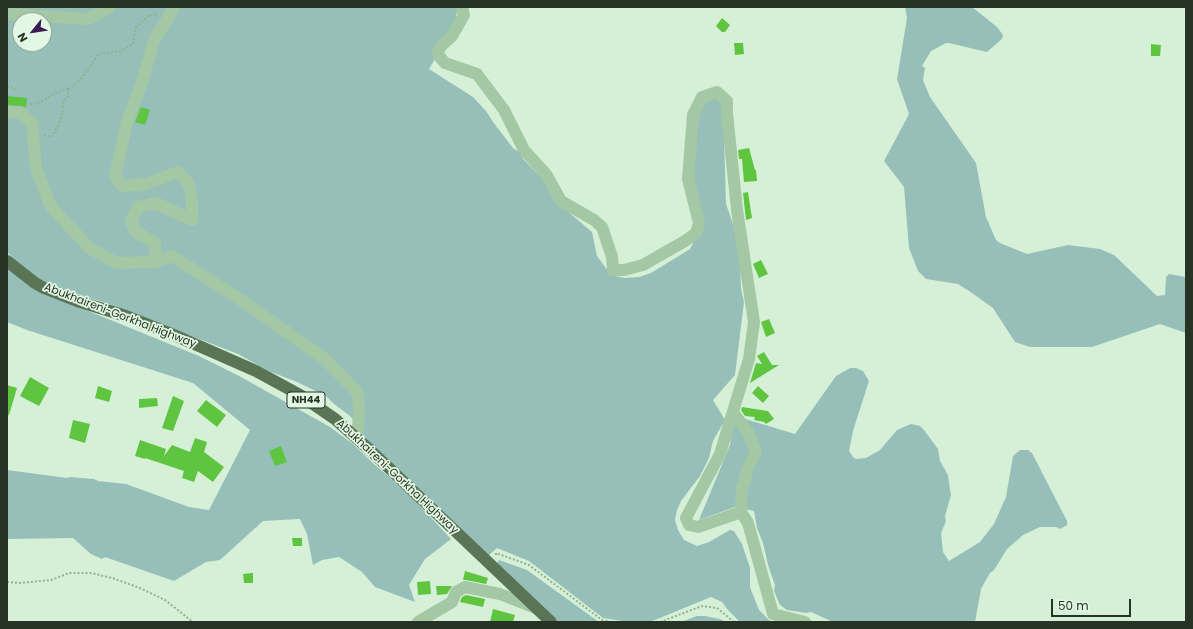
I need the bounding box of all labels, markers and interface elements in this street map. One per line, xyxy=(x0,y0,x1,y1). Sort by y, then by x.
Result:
north arrow xyxy=(12,12,52,52)
text: N xyxy=(13,30,31,45)
street label: Abukhaireni-Gorkha Highway xyxy=(42,281,198,351)
road number: NH44 xyxy=(287,392,325,408)
street label: Abukhaireni-Gorkha Highway xyxy=(333,417,461,537)
scale bar xyxy=(1053,591,1133,617)
text: 50 m xyxy=(1058,597,1089,614)

